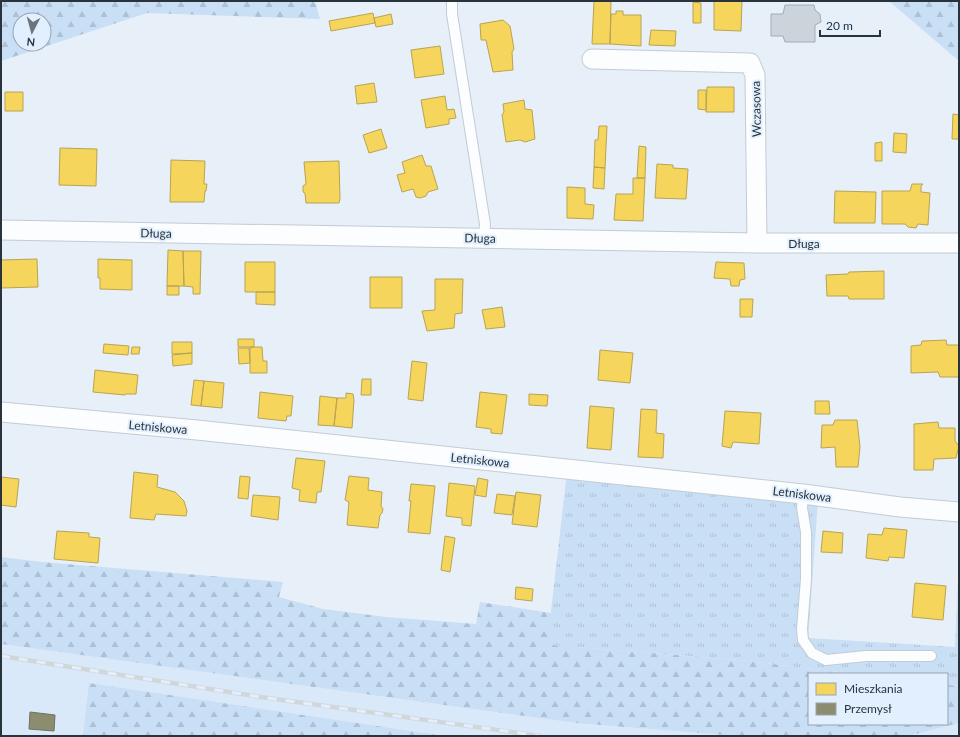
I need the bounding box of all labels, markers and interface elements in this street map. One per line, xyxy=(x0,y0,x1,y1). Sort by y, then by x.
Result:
north arrow xyxy=(12,12,52,52)
scale bar xyxy=(820,12,880,38)
text: 20 m xyxy=(826,18,853,33)
text: N xyxy=(26,36,36,49)
street label: Wczasowa xyxy=(748,81,764,137)
street label: Długa xyxy=(140,225,172,241)
street label: Długa xyxy=(464,230,496,246)
street label: Długa xyxy=(788,236,820,251)
street label: Letniskowa xyxy=(128,417,188,437)
street label: Letniskowa xyxy=(450,449,510,471)
street label: Letniskowa xyxy=(772,483,832,505)
legend xyxy=(808,673,948,725)
text: Mieszkania xyxy=(844,681,903,696)
text: Przemysł xyxy=(844,701,892,716)

